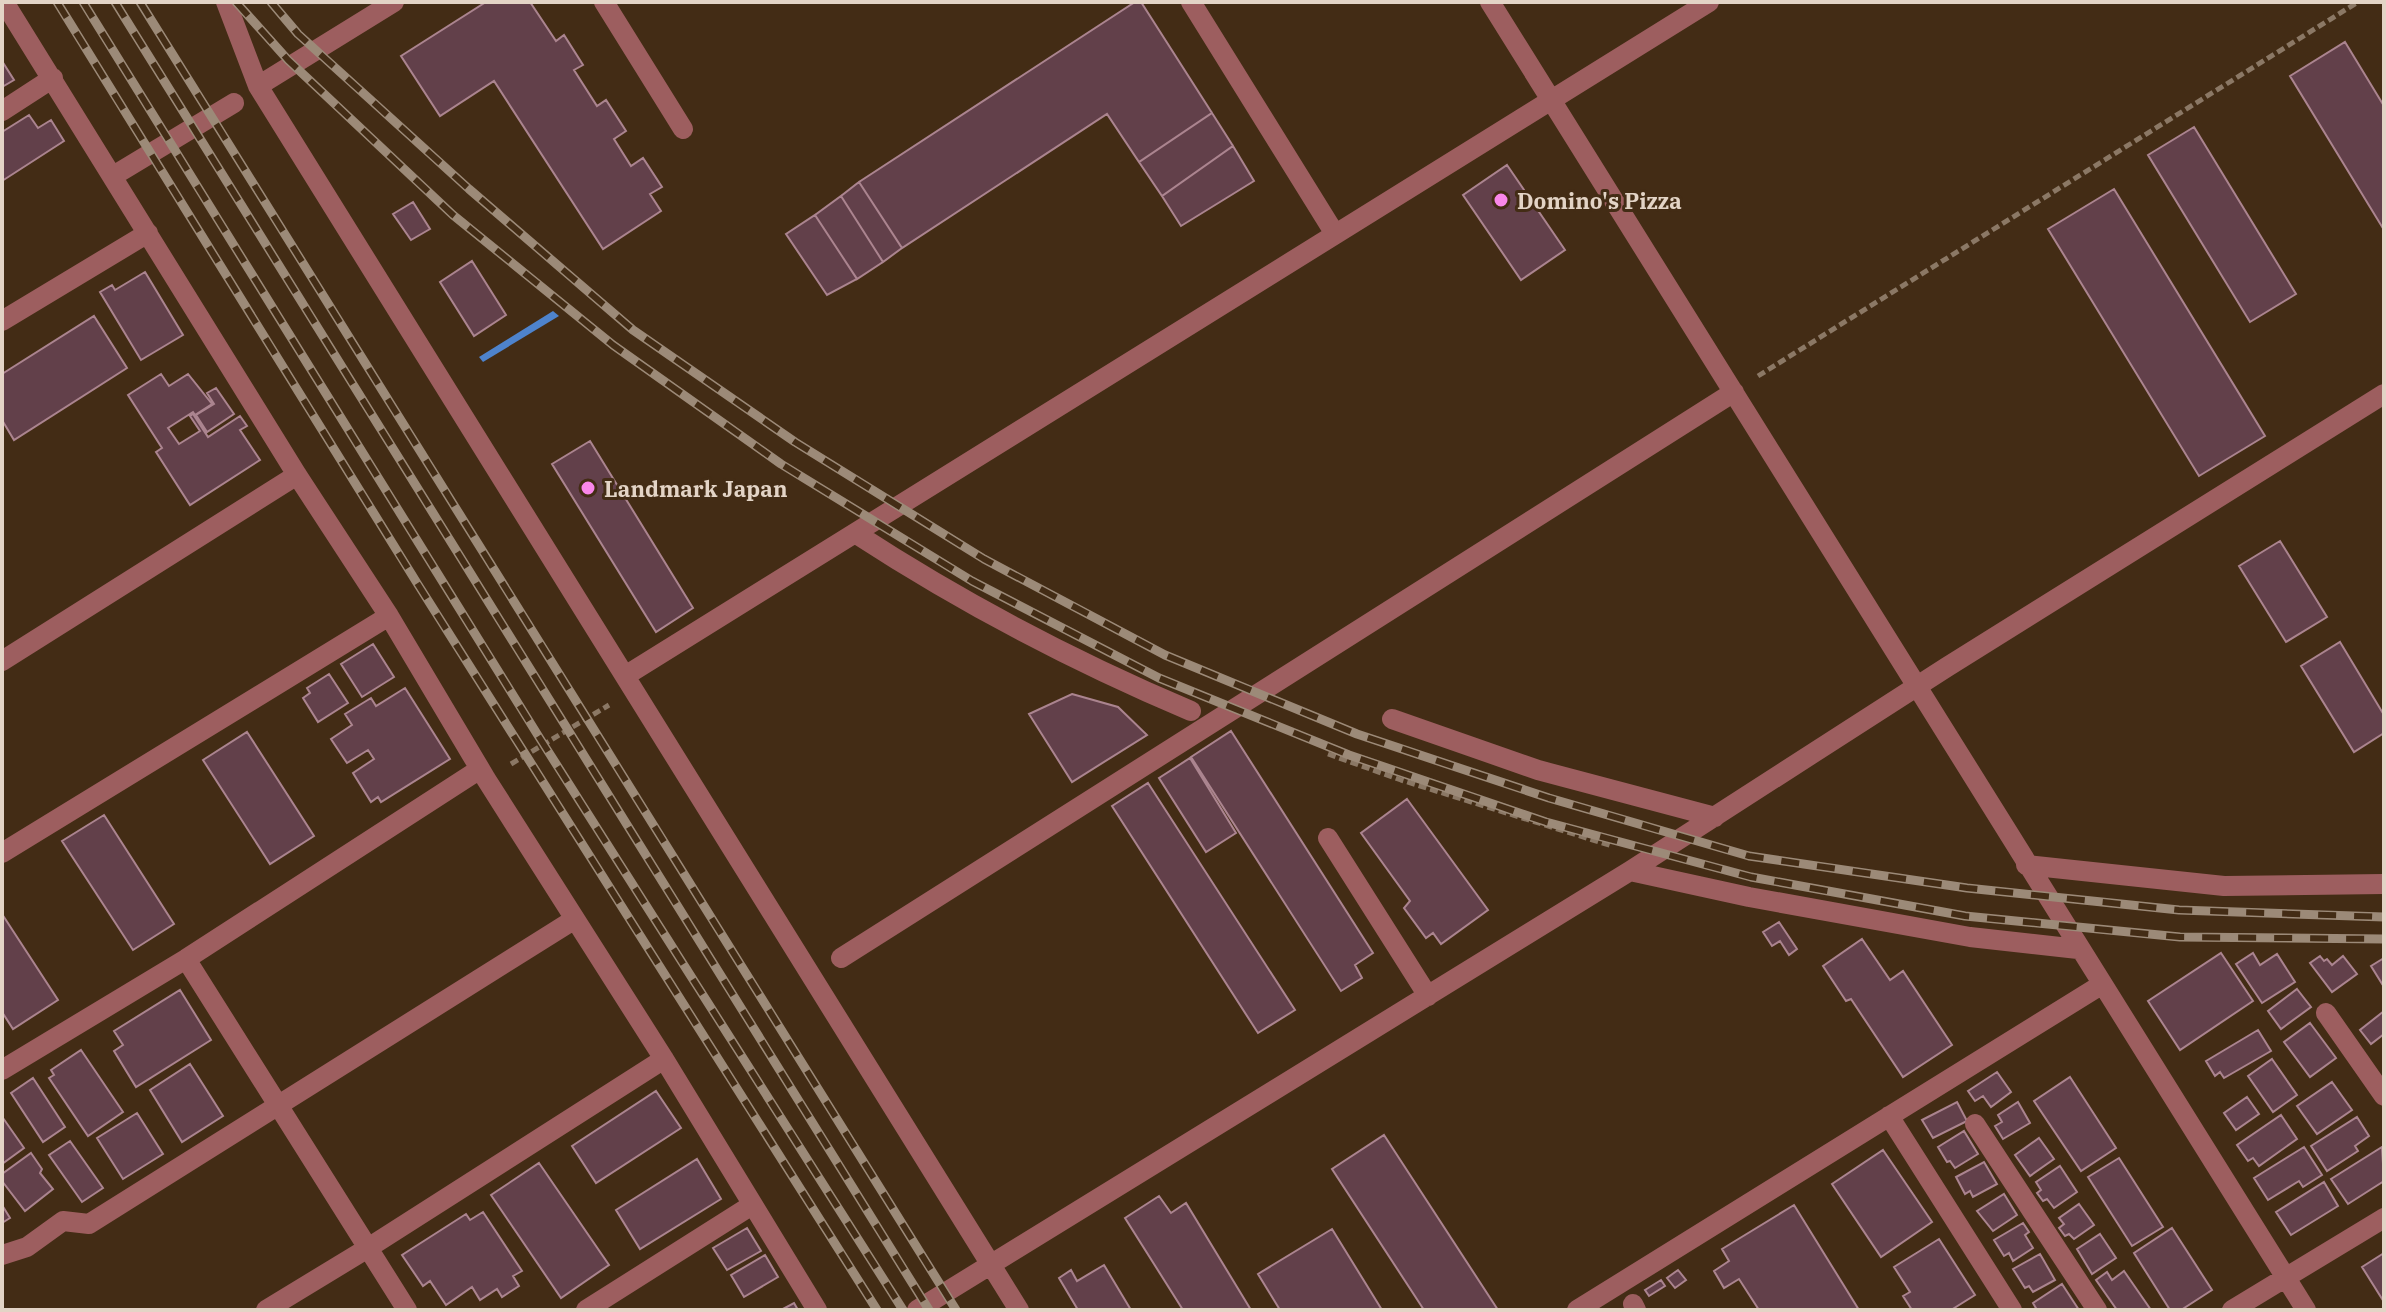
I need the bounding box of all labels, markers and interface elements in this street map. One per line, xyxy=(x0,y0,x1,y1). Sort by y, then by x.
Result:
place label: Domino's Pizza xyxy=(1517,186,1682,215)
marker: Domino's Pizza xyxy=(1492,191,1510,209)
place label: Landmark Japan xyxy=(604,474,787,503)
marker: Landmark Japan xyxy=(579,479,597,497)

